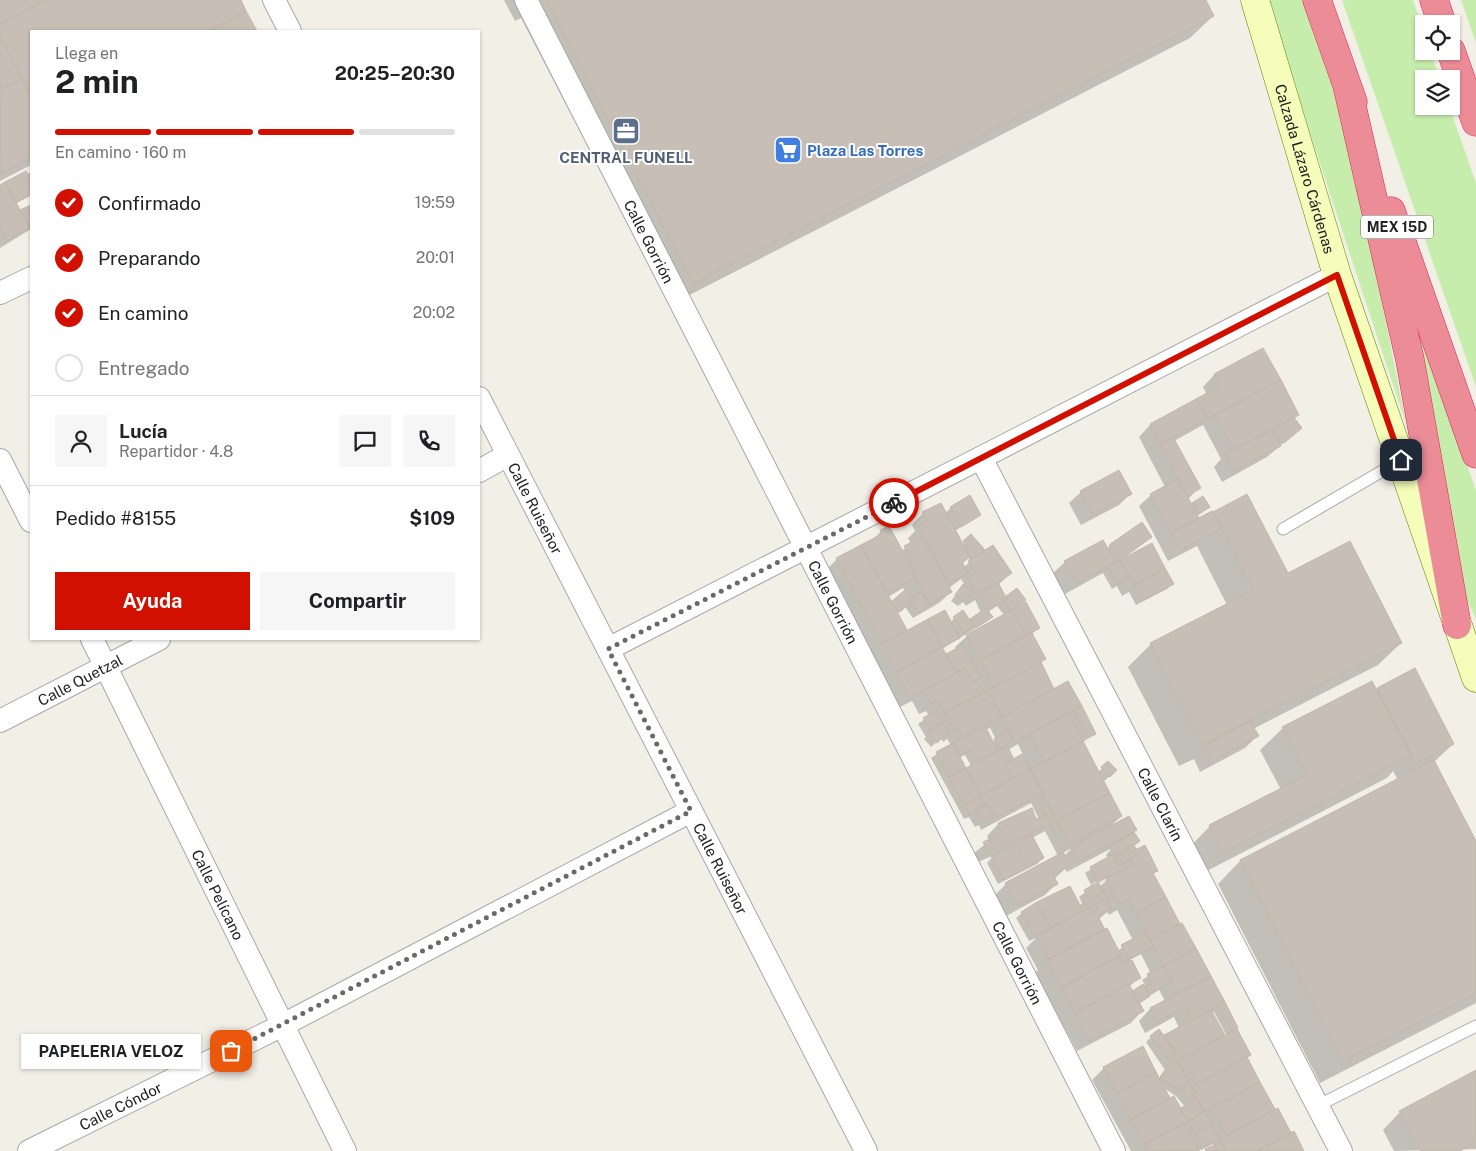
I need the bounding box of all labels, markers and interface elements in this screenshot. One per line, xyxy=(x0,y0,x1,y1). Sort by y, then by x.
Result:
map controls xyxy=(1415,15,1460,115)
button: locate xyxy=(1415,15,1460,60)
text: Llega en xyxy=(55,44,118,63)
text: 20:25–20:30 xyxy=(335,62,455,84)
text: 2 min xyxy=(55,63,139,100)
button: layers xyxy=(1415,70,1460,115)
street label: Calzada Lázaro Cárdenas xyxy=(1272,82,1339,255)
office icon: CENTRAL FUNELL xyxy=(611,116,641,146)
supermarket icon: Plaza Las Torres xyxy=(773,135,803,165)
place label: Plaza Las Torres xyxy=(807,142,923,159)
text: En camino · 160 m xyxy=(55,143,186,162)
place label: CENTRAL FUNELL xyxy=(559,149,693,166)
icon: check xyxy=(55,189,83,217)
text: Confirmado xyxy=(98,192,201,214)
text: 19:59 xyxy=(415,193,455,212)
street label: Calle Gorrión xyxy=(621,197,678,286)
road number: MEX 15D xyxy=(1361,216,1433,238)
icon: check xyxy=(55,244,83,272)
text: Preparando xyxy=(98,247,200,269)
text: 20:01 xyxy=(416,248,455,267)
icon: check xyxy=(55,299,83,327)
text: En camino xyxy=(98,302,189,324)
text: 20:02 xyxy=(413,303,455,322)
text: Entregado xyxy=(98,357,190,379)
button: person xyxy=(55,415,107,467)
button: chat xyxy=(339,415,391,467)
button: phone xyxy=(403,415,455,467)
text: Lucía xyxy=(119,420,168,442)
pin xyxy=(1380,439,1422,481)
text: Repartidor · 4.8 xyxy=(119,442,233,461)
icon: home xyxy=(1387,446,1415,474)
street label: Calle Ruiseñor xyxy=(505,460,566,557)
courier xyxy=(869,478,919,528)
icon: bike xyxy=(880,489,908,517)
text: Pedido #8155 xyxy=(55,507,176,529)
text: $109 xyxy=(409,507,455,529)
street label: Calle Gorrión xyxy=(805,558,862,646)
button: Ayuda xyxy=(55,572,250,630)
button: Compartir xyxy=(260,572,455,630)
street label: Calle Quetzal xyxy=(35,651,125,709)
street label: Calle Clarín xyxy=(1135,764,1187,844)
street label: Calle Ruiseñor xyxy=(690,820,751,917)
street label: Calle Pelícano xyxy=(189,847,248,942)
street label: Calle Gorrión xyxy=(989,918,1046,1007)
pin xyxy=(210,1030,252,1072)
callout: PAPELERIA VELOZ xyxy=(21,1034,201,1068)
icon: bag xyxy=(217,1037,245,1065)
text: PAPELERIA VELOZ xyxy=(39,1042,183,1061)
street label: Calle Cóndor xyxy=(76,1078,165,1133)

